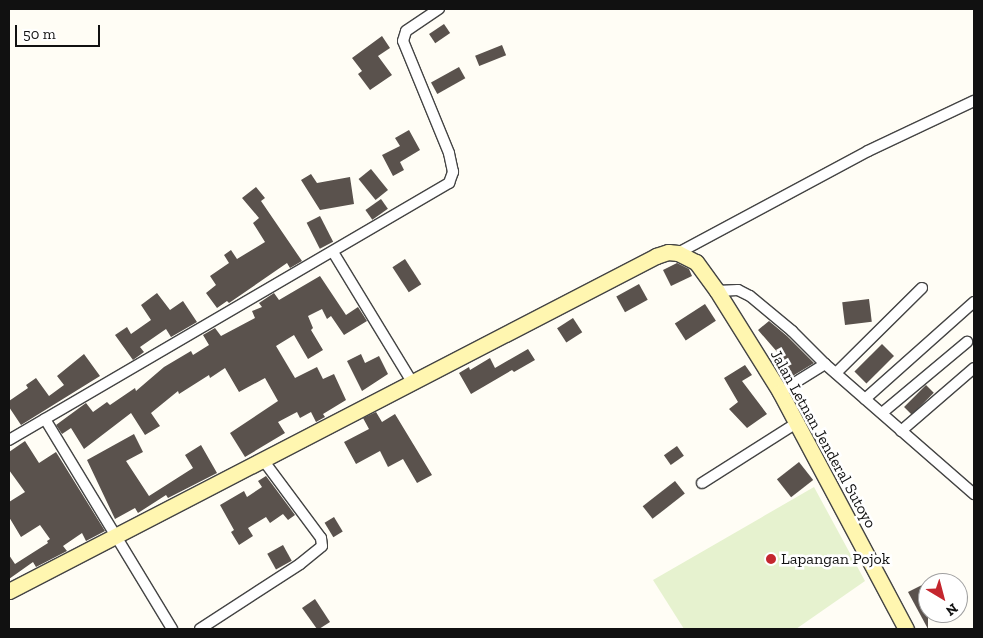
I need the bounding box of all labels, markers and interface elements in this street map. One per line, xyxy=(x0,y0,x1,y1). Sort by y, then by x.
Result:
scale bar xyxy=(18,15,102,47)
text: 50 m xyxy=(23,25,56,43)
street label: Jalan Letnan Jenderal Sutoyo xyxy=(766,346,880,532)
place label: Lapangan Pojok xyxy=(781,549,890,569)
marker: Lapangan Pojok xyxy=(765,553,777,565)
north arrow xyxy=(918,573,968,623)
text: N xyxy=(942,600,961,620)

